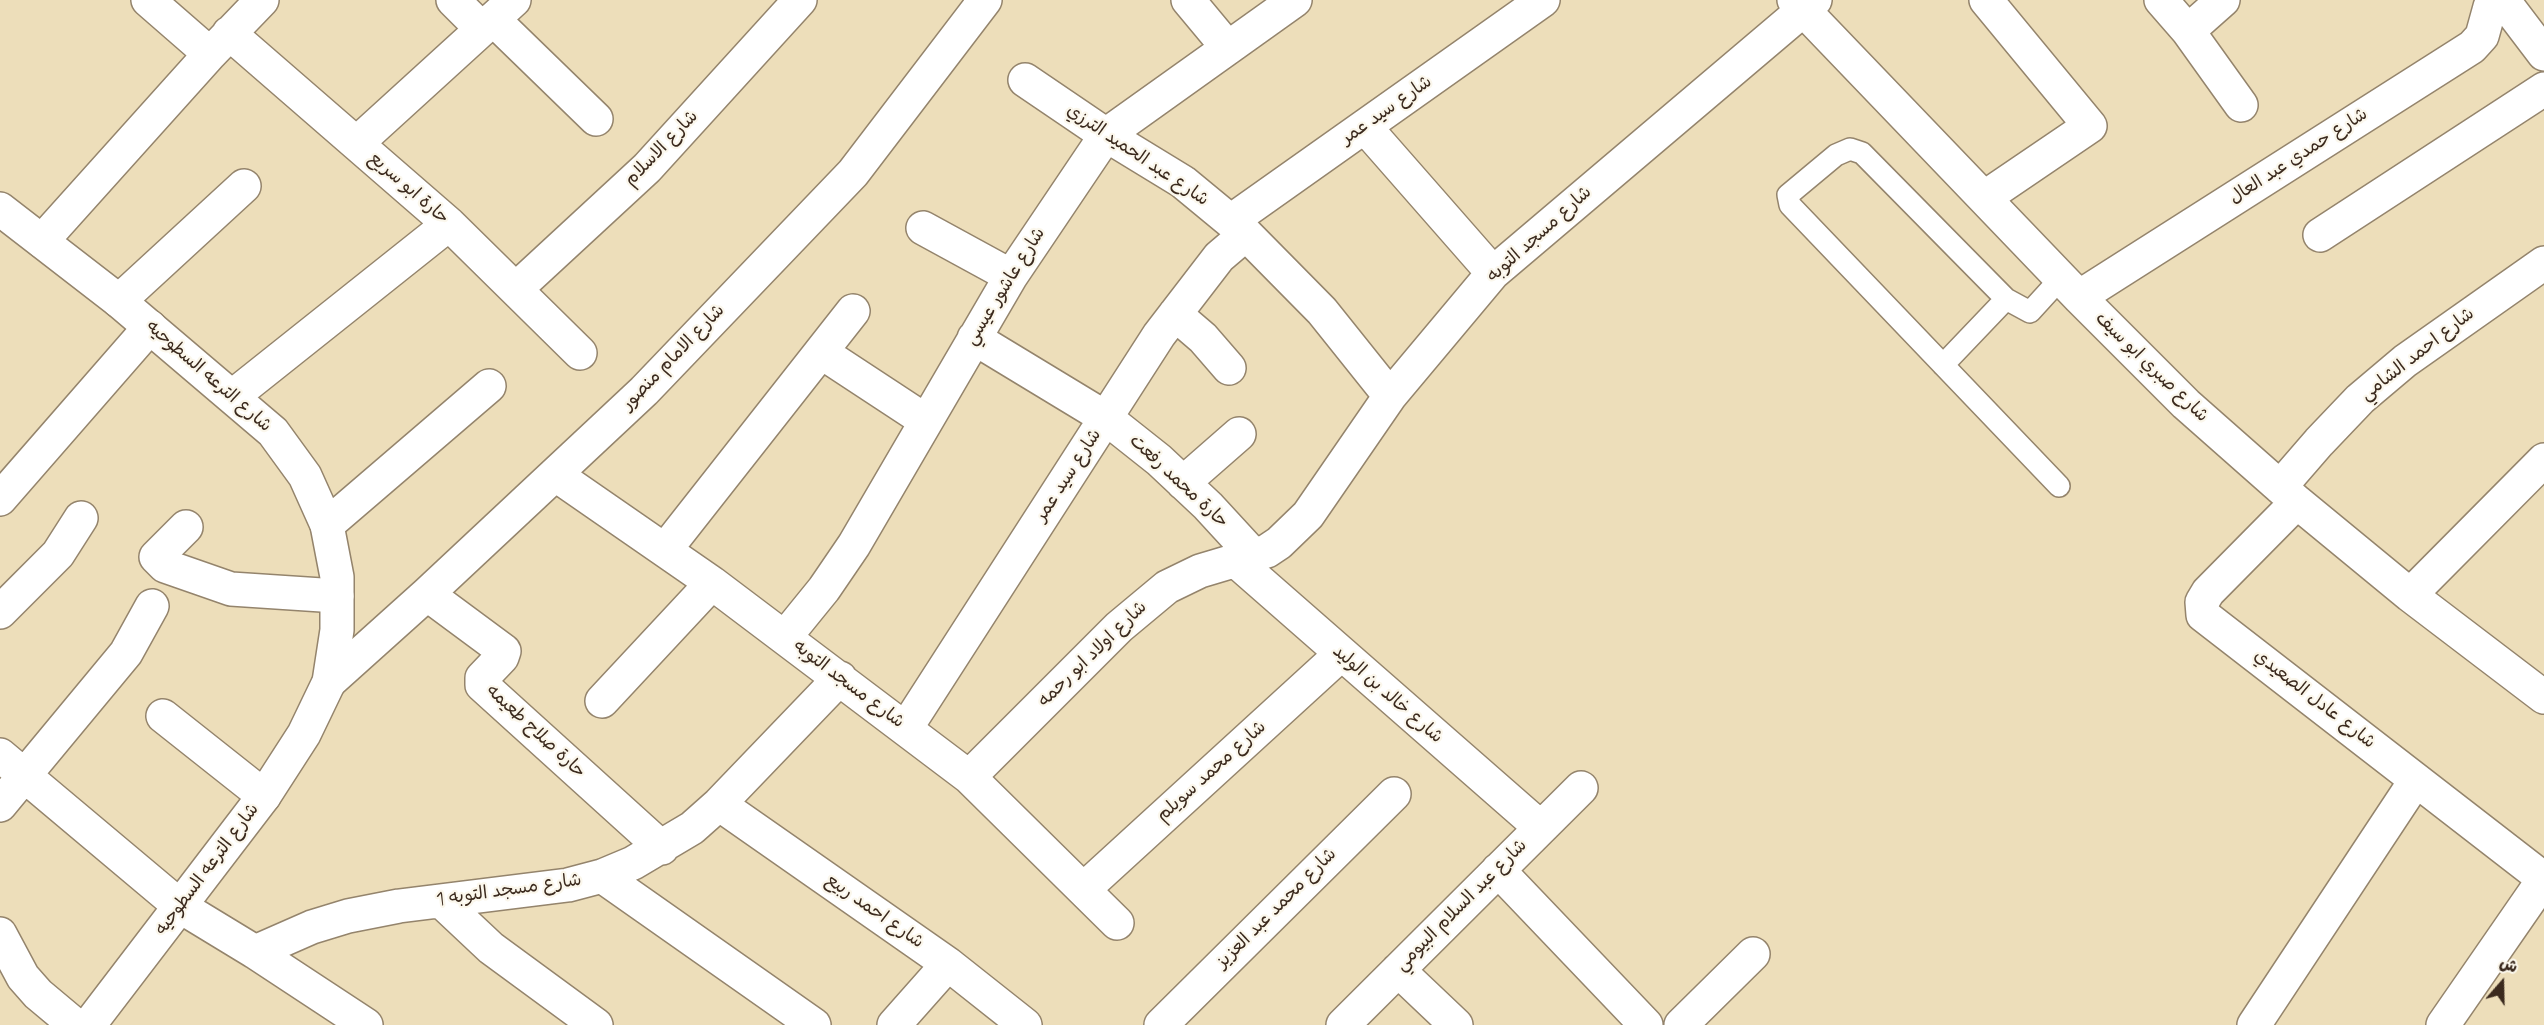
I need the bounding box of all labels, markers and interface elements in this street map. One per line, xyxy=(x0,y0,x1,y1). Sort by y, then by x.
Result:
street label: شارع سيد عمر xyxy=(1337,72,1437,150)
street label: شارع عبد الحميد الترزي xyxy=(1062,100,1212,212)
street label: شارع حمدي عبد العال xyxy=(2226,104,2372,210)
street label: شارع الاسلام xyxy=(621,107,703,191)
street label: حارة ابو سريع xyxy=(363,148,453,230)
street label: شارع مسجد التوبه xyxy=(1483,182,1597,288)
street label: شارع عاشور عيسي xyxy=(961,224,1051,350)
street label: شارع الامام منصور xyxy=(618,300,730,416)
street label: شارع احمد الشامي xyxy=(2357,304,2479,406)
street label: شارع صبري ابو سيف xyxy=(2090,308,2212,428)
street label: شارع الترعه السطوحيه xyxy=(141,317,275,437)
street label: شارع سيد عمر xyxy=(1031,426,1107,526)
street label: حارة محمد رفعت xyxy=(1124,431,1232,533)
street label: شارع اولاد ابو رحمه xyxy=(1034,597,1152,713)
street label: شارع مسجد التوبه xyxy=(788,636,908,734)
street label: شارع خالد بن الوليد xyxy=(1327,641,1447,749)
street label: شارع عادل الصعيدي xyxy=(2249,646,2379,754)
street label: حارة صلاح طعيمه xyxy=(481,680,589,784)
street label: شارع محمد سويلم xyxy=(1153,717,1271,827)
street label: شارع الترعه السطوحيه xyxy=(151,800,265,940)
street label: شارع عبد السلام البيومي xyxy=(1392,836,1532,976)
street label: شارع محمد عبد العزيز xyxy=(1212,844,1342,974)
street label: شارع مسجد التوبه 1 xyxy=(435,870,583,912)
street label: شارع احمد ربيع xyxy=(821,870,927,954)
north arrow xyxy=(2472,953,2532,1013)
text: ش xyxy=(2496,953,2520,978)

